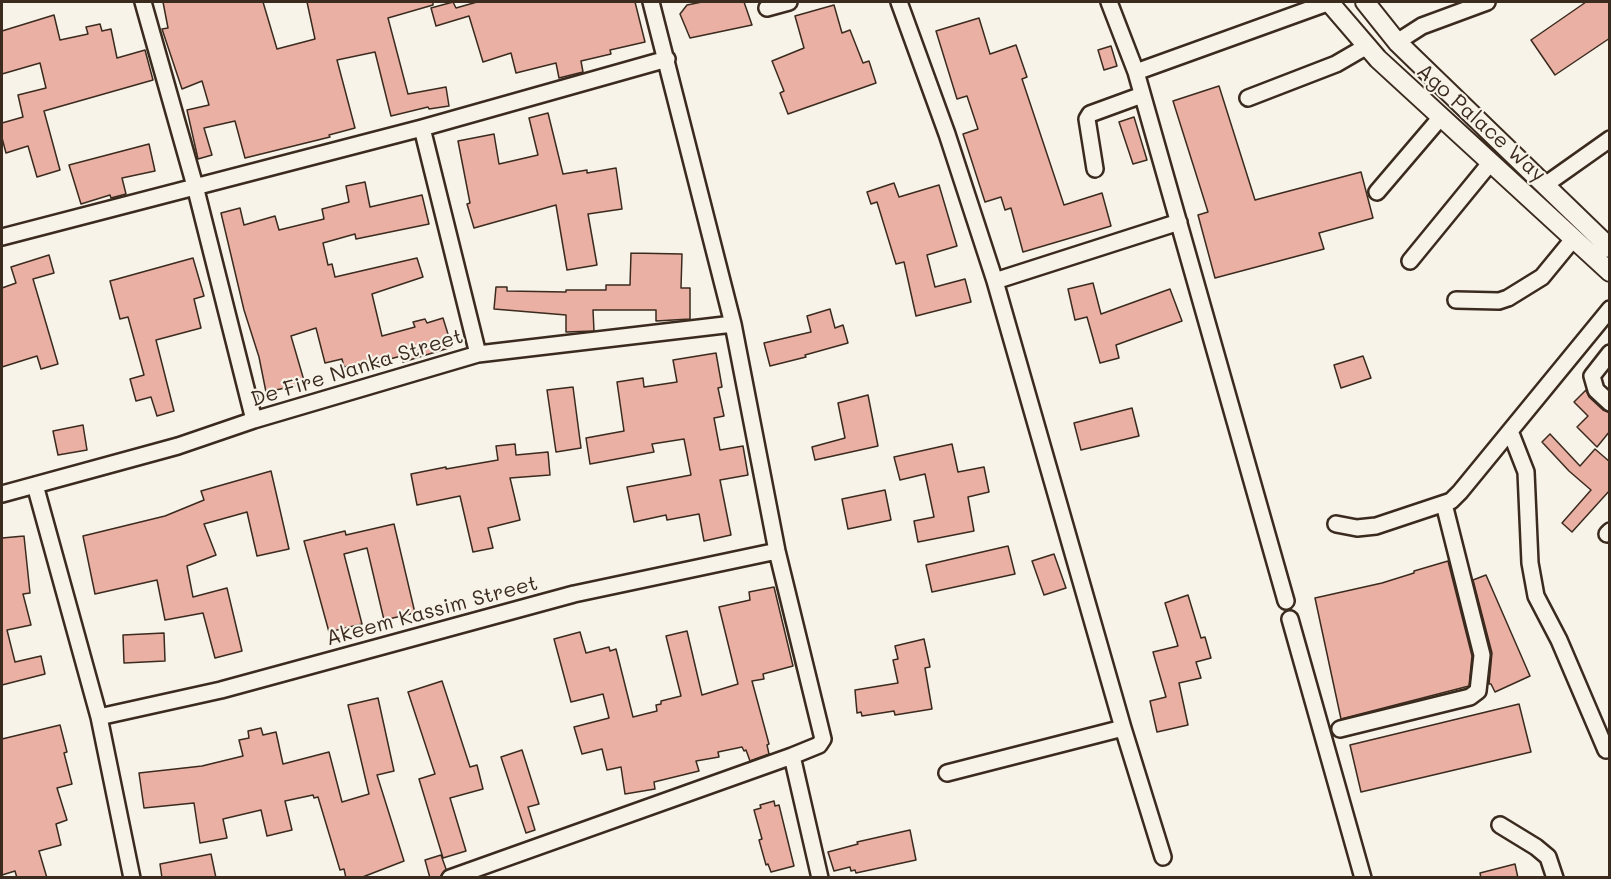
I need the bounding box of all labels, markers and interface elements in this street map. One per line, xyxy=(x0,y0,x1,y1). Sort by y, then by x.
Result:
street label: Ago Palace Way xyxy=(1411,59,1551,187)
street label: De Fire Nanka Street xyxy=(248,324,466,412)
street label: Akeem Kassim Street xyxy=(323,571,541,651)

